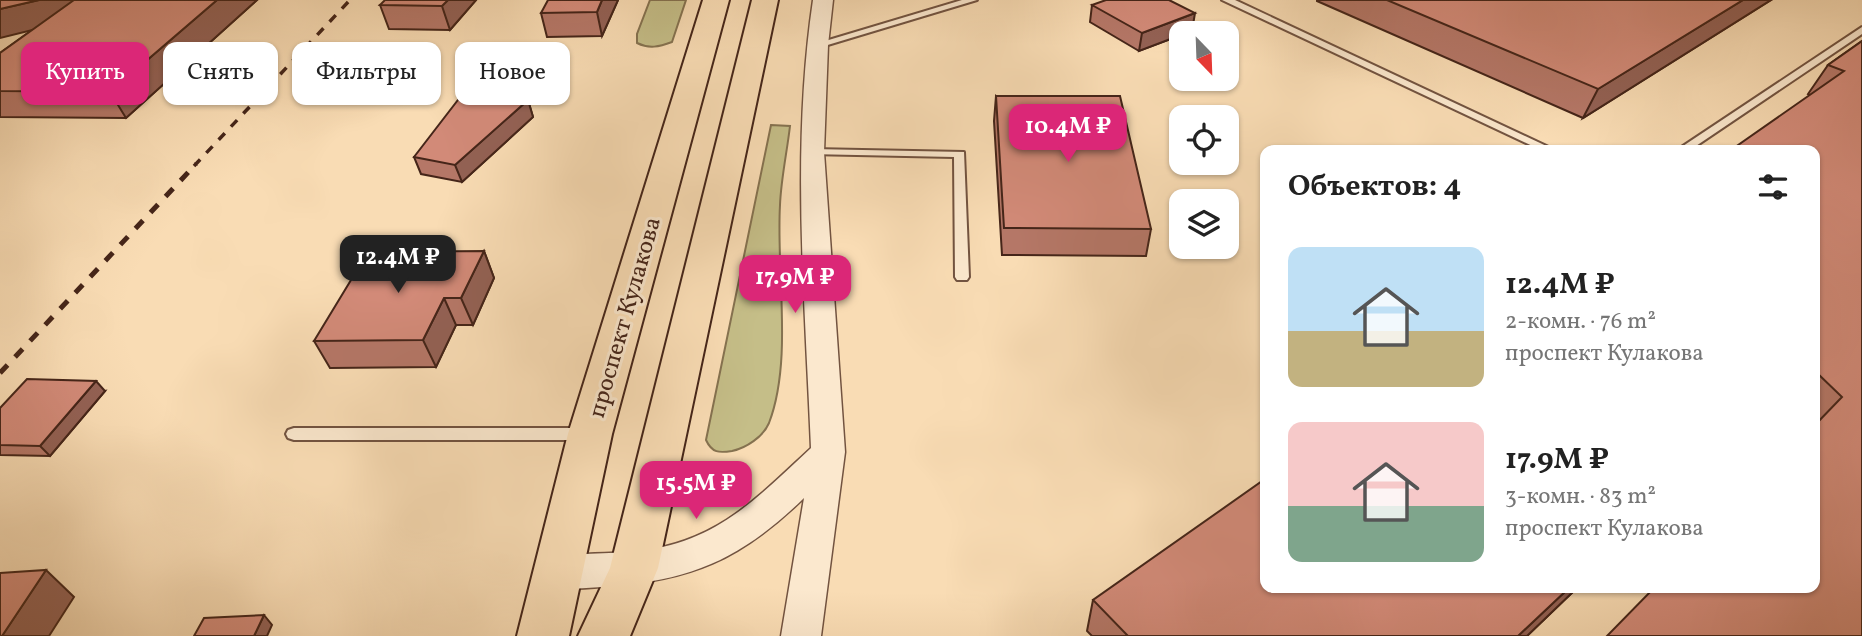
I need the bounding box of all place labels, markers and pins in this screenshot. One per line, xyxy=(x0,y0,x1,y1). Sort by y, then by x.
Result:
pin: 10.4M ₽ xyxy=(1003,104,1133,164)
pin: 12.4M ₽ xyxy=(333,236,463,295)
pin: 17.9M ₽ xyxy=(730,256,860,315)
pin: 15.5M ₽ xyxy=(631,462,761,521)

